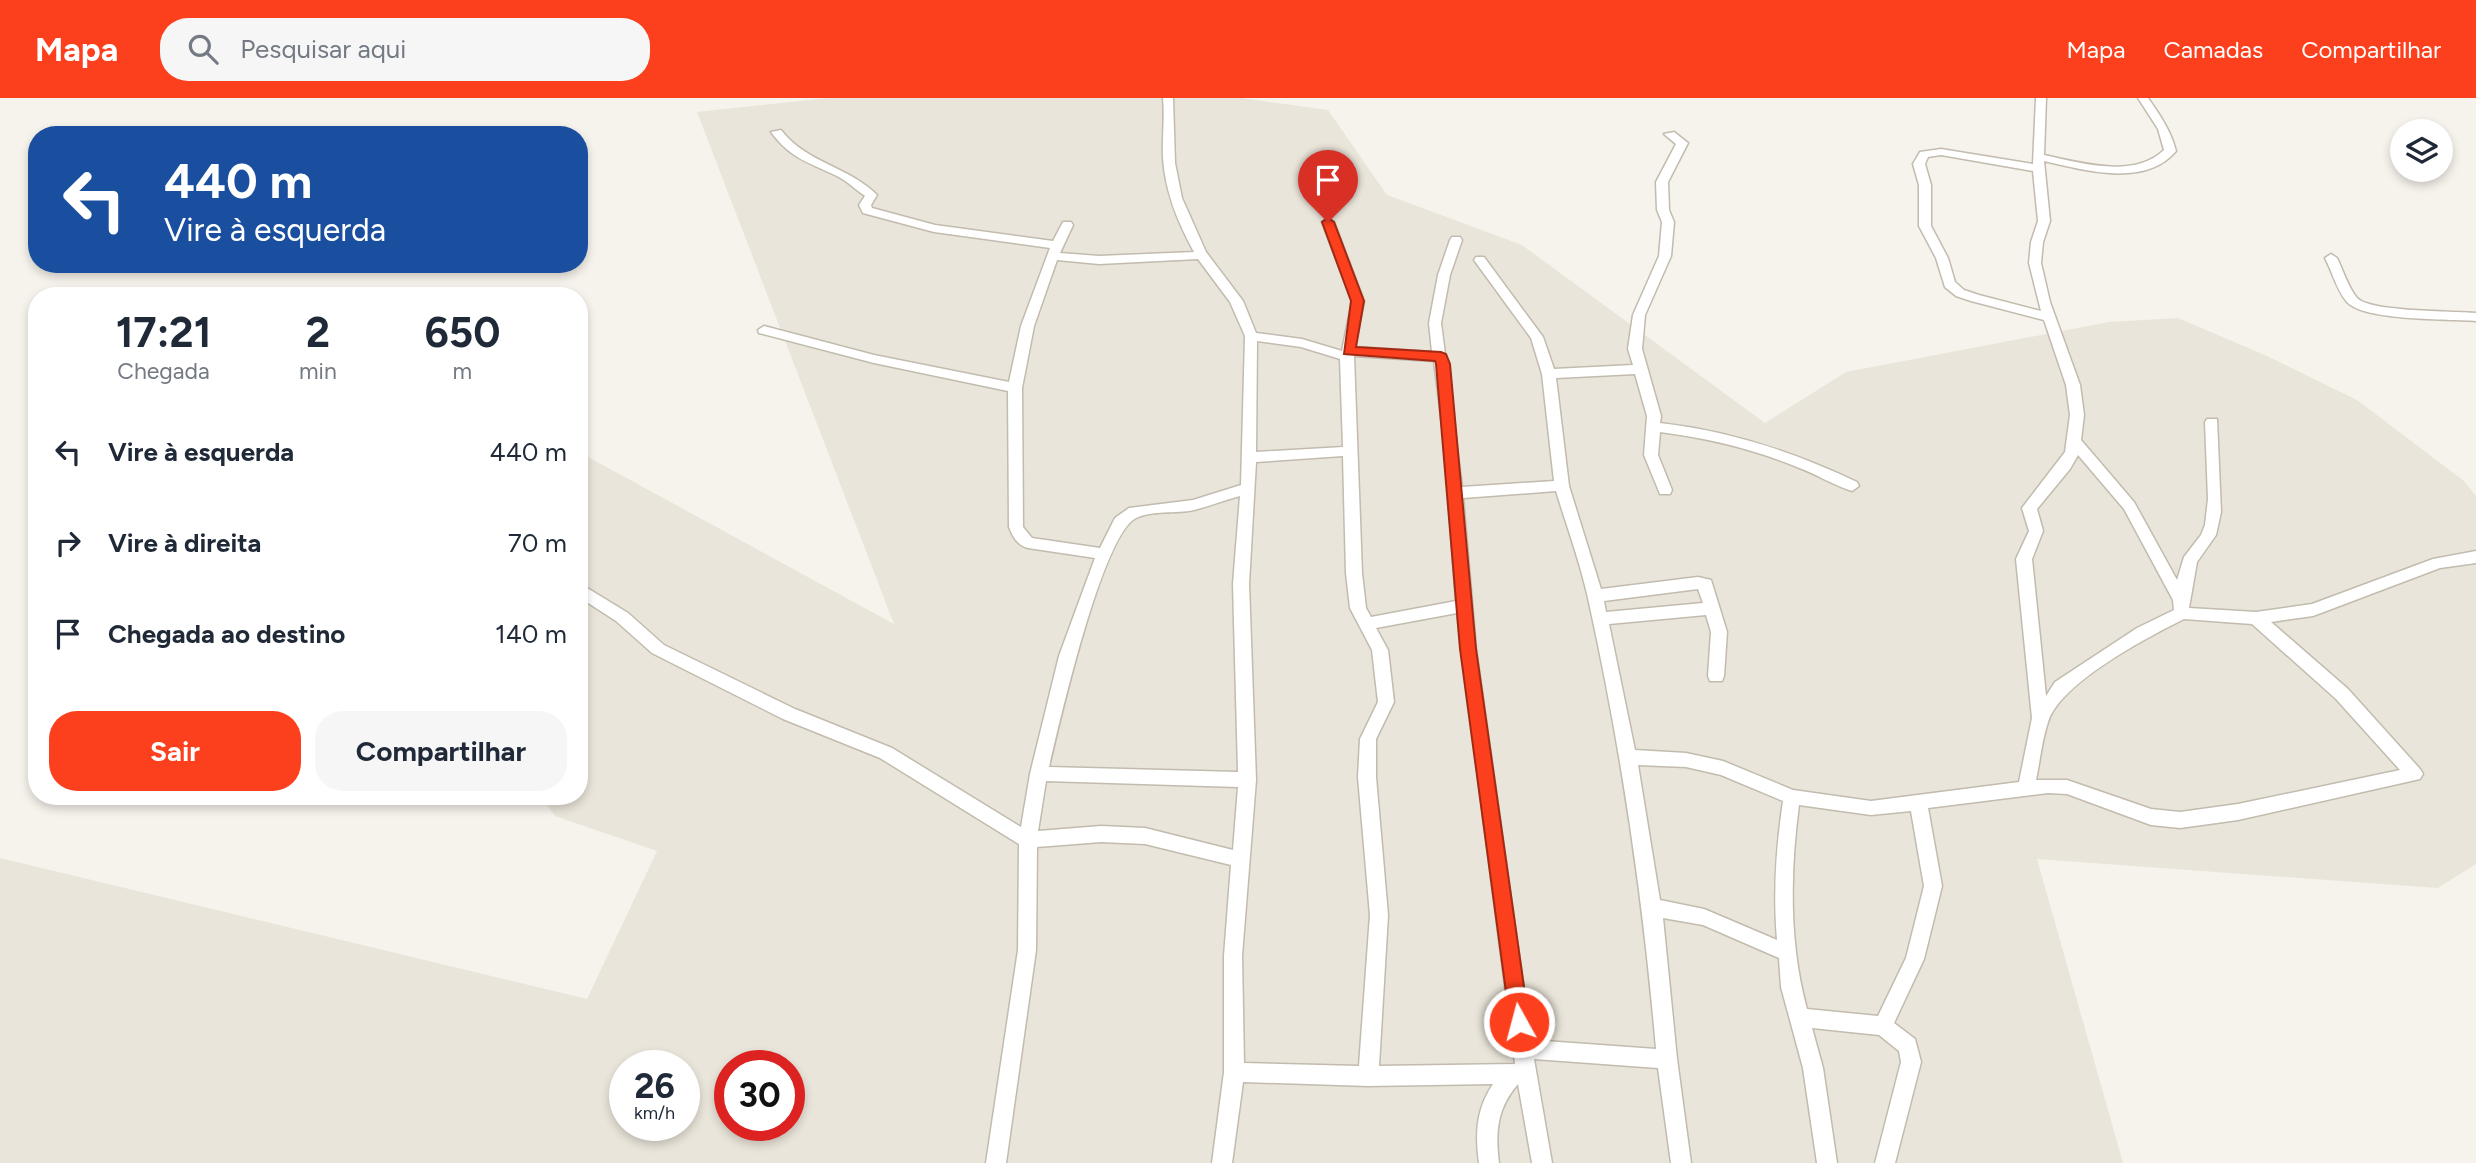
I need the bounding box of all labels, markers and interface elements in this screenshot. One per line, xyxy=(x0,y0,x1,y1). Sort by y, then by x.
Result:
search box xyxy=(160,18,650,81)
text: Mapa xyxy=(35,30,118,69)
icon: search xyxy=(184,30,222,68)
text: Pesquisar aqui xyxy=(240,33,406,65)
text: Mapa xyxy=(2066,35,2125,64)
text: Camadas xyxy=(2163,35,2263,64)
text: Compartilhar xyxy=(2301,35,2441,64)
map controls xyxy=(2390,119,2453,182)
button: layers xyxy=(2390,119,2453,182)
pin xyxy=(1298,150,1358,222)
text: 440 m xyxy=(164,151,312,210)
icon: left xyxy=(49,154,140,245)
icon: arrive xyxy=(1309,161,1347,199)
text: Vire à esquerda xyxy=(164,211,386,249)
text: 17:21 xyxy=(116,307,211,358)
text: 2 xyxy=(306,307,330,358)
text: 650 xyxy=(424,307,500,358)
text: Chegada xyxy=(117,357,210,385)
text: min xyxy=(299,357,337,385)
text: m xyxy=(453,357,472,385)
icon: left xyxy=(49,433,87,471)
text: Vire à esquerda xyxy=(108,436,294,468)
text: 440 m xyxy=(489,436,567,468)
icon: right xyxy=(49,524,87,562)
text: Vire à direita xyxy=(108,527,261,559)
text: 70 m xyxy=(508,527,567,559)
icon: arrive xyxy=(49,615,87,653)
text: Chegada ao destino xyxy=(108,618,345,650)
text: 140 m xyxy=(495,618,567,650)
button: Sair xyxy=(49,711,301,791)
button: Compartilhar xyxy=(315,711,567,791)
position arrow xyxy=(1482,985,1556,1059)
speed limit sign: 30 xyxy=(714,1050,805,1141)
text: 26 xyxy=(634,1065,675,1107)
text: km/h xyxy=(634,1102,675,1124)

